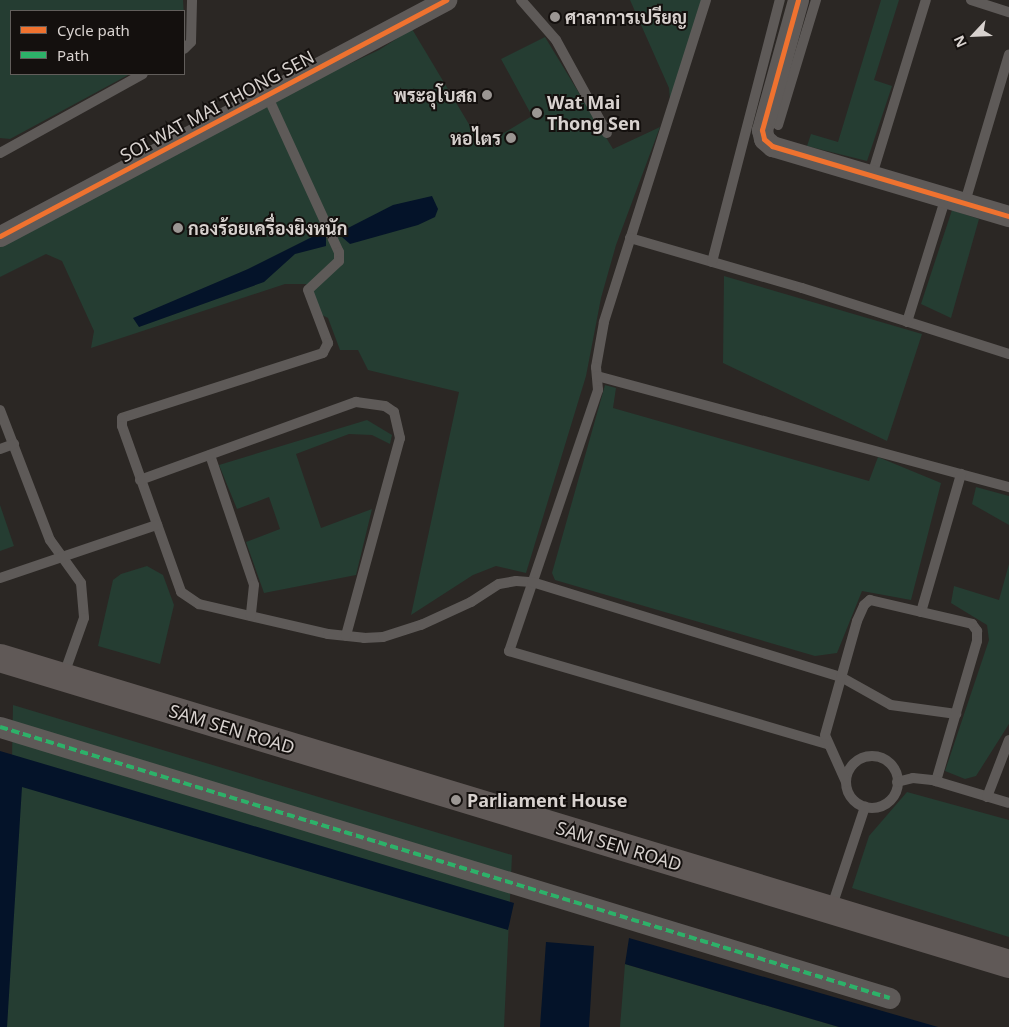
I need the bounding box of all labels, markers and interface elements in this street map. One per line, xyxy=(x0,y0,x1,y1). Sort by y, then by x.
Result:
place label: ศาลาการเปรียญ xyxy=(565,6,687,28)
legend xyxy=(10,10,185,75)
north arrow xyxy=(949,10,999,60)
marker: ศาลาการเปรียญ xyxy=(549,11,561,23)
text: Cycle path xyxy=(57,20,130,40)
text: N xyxy=(949,32,971,51)
text: Path xyxy=(57,45,89,65)
street label: SOI WAT MAI THONG SEN xyxy=(116,46,318,166)
place label: พระอุโบสถ xyxy=(393,84,477,106)
marker: พระอุโบสถ xyxy=(481,89,493,101)
place label: Wat Mai Thong Sen xyxy=(547,92,640,134)
marker: Wat Mai Thong Sen xyxy=(531,107,543,119)
place label: หอไตร xyxy=(450,127,501,149)
marker: หอไตร xyxy=(505,132,517,144)
place label: กองร้อยเครื่องยิงหนัก xyxy=(188,217,347,239)
marker: กองร้อยเครื่องยิงหนัก xyxy=(172,222,184,234)
street label: SAM SEN ROAD xyxy=(167,700,297,758)
place label: Parliament House xyxy=(467,789,628,811)
marker: Parliament House xyxy=(449,793,463,807)
street label: SAM SEN ROAD xyxy=(554,817,684,875)

